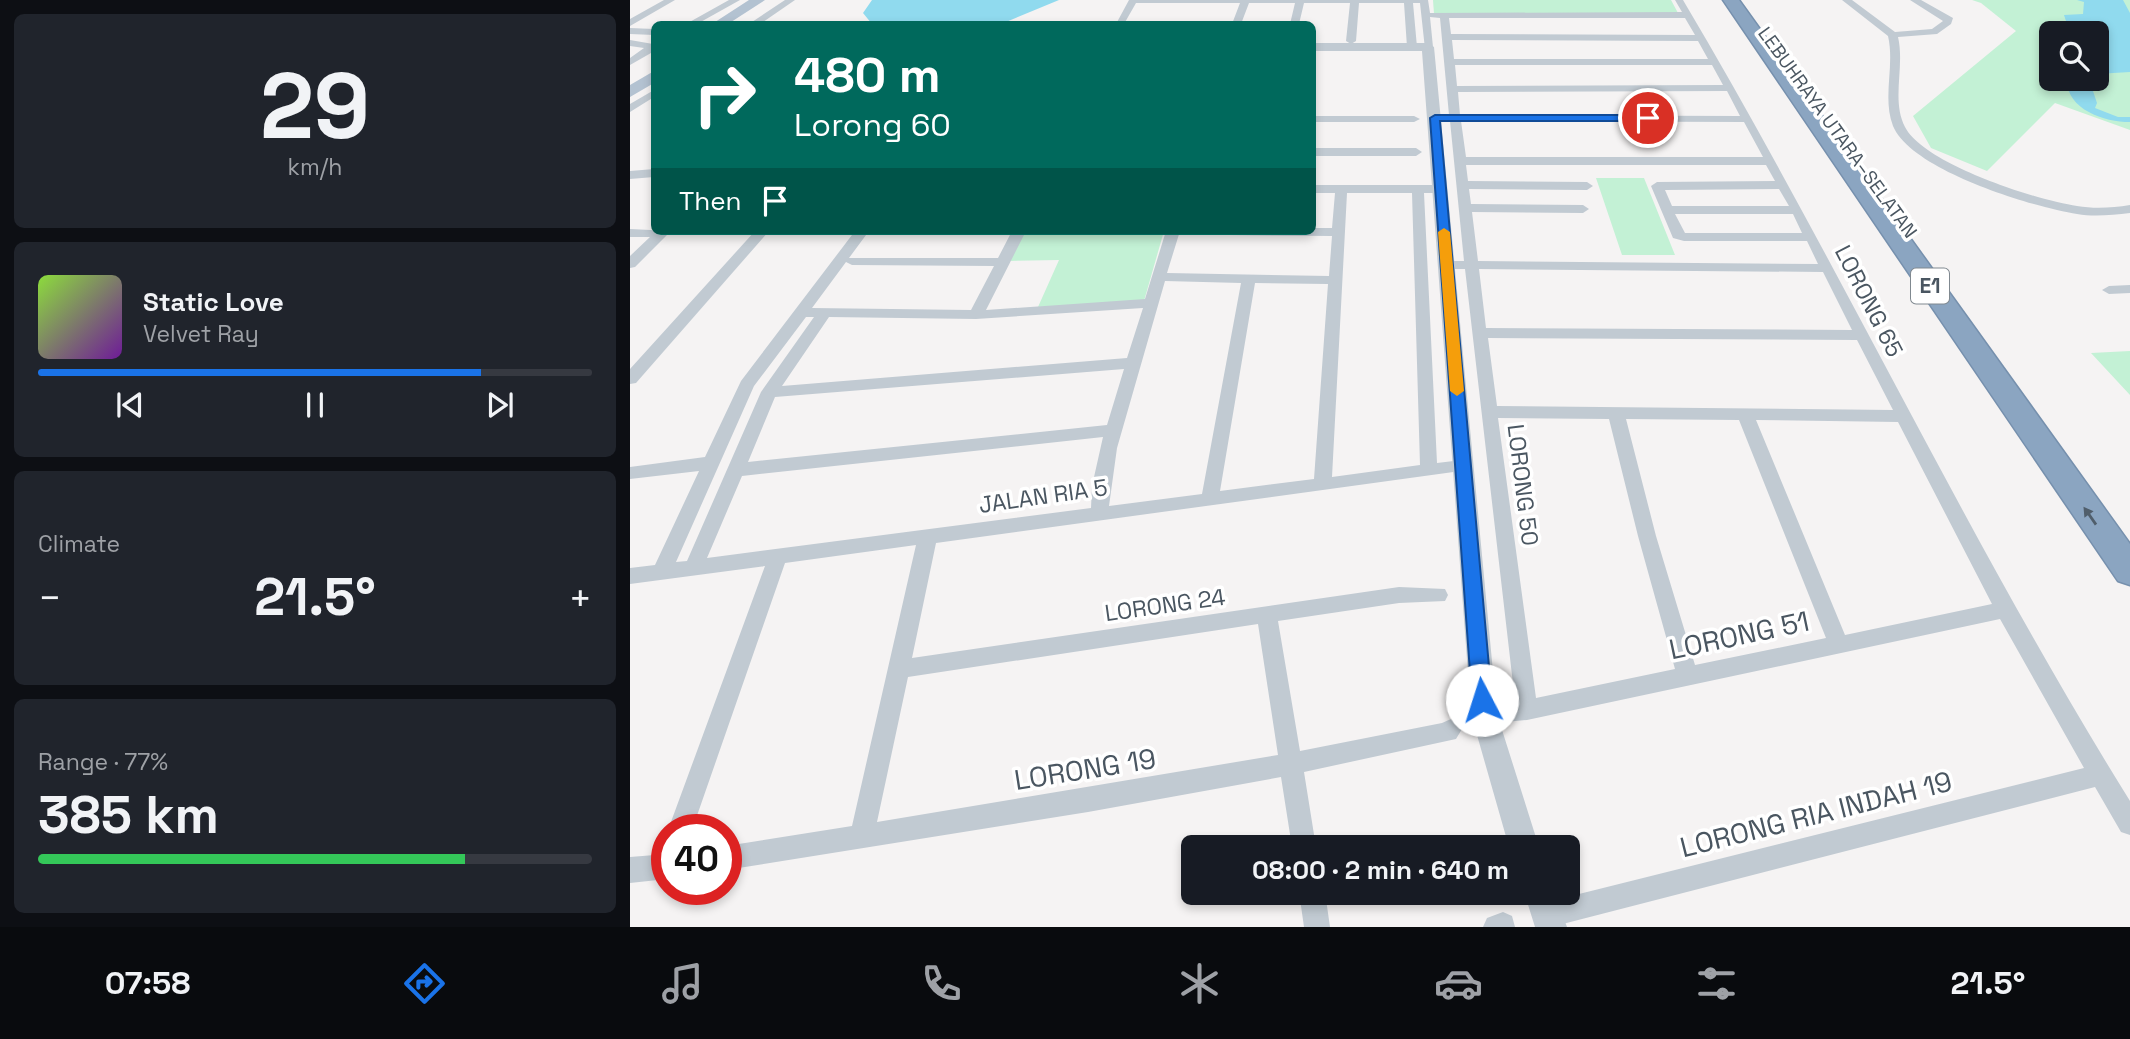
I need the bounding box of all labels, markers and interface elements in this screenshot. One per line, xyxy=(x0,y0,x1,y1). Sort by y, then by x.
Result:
map controls xyxy=(2039,21,2109,91)
button: search xyxy=(2039,21,2109,91)
street label: LEBUHRAYA UTARA–SELATAN xyxy=(1752,22,1923,243)
text: 480 m xyxy=(794,44,941,106)
text: 29 xyxy=(260,48,370,165)
icon: right xyxy=(679,49,770,140)
pin xyxy=(1618,88,1678,148)
icon: arrive xyxy=(1629,99,1667,137)
text: Lorong 60 xyxy=(794,105,951,145)
text: km/h xyxy=(288,152,342,182)
icon: arrive xyxy=(756,182,794,220)
text: Then xyxy=(679,184,742,218)
street label: LORONG 65 xyxy=(1828,240,1910,362)
road number: E1 xyxy=(1911,268,1949,304)
text: Static Love xyxy=(143,285,284,319)
text: Velvet Ray xyxy=(143,319,259,349)
icon: previous xyxy=(111,386,149,424)
icon: pause xyxy=(296,386,334,424)
icon: next xyxy=(481,386,519,424)
street label: LORONG 50 xyxy=(1501,422,1545,548)
street label: JALAN RIA 5 xyxy=(977,472,1109,520)
one-way arrow xyxy=(2083,507,2097,525)
text: Climate xyxy=(38,529,120,559)
text: 21.5° xyxy=(254,564,376,630)
text: − xyxy=(38,574,62,622)
text: + xyxy=(568,574,592,622)
street label: LORONG 24 xyxy=(1103,582,1227,628)
street label: LORONG 51 xyxy=(1666,603,1812,667)
position arrow xyxy=(1445,663,1519,737)
street label: LORONG 19 xyxy=(1012,740,1158,798)
text: Range · 77% xyxy=(38,747,168,777)
street label: LORONG RIA INDAH 19 xyxy=(1676,763,1956,865)
text: 385 km xyxy=(38,782,219,848)
speed limit sign: 40 xyxy=(651,814,742,905)
text: 08:00 · 2 min · 640 m xyxy=(1252,853,1509,887)
icon: directions xyxy=(400,959,449,1008)
icon: music xyxy=(658,959,707,1008)
icon: phone xyxy=(917,959,966,1008)
icon: climate xyxy=(1175,959,1224,1008)
icon: car xyxy=(1434,959,1483,1008)
icon: filters xyxy=(1692,959,1741,1008)
text: 07:58 xyxy=(105,963,190,1003)
text: 21.5° xyxy=(1950,963,2025,1003)

